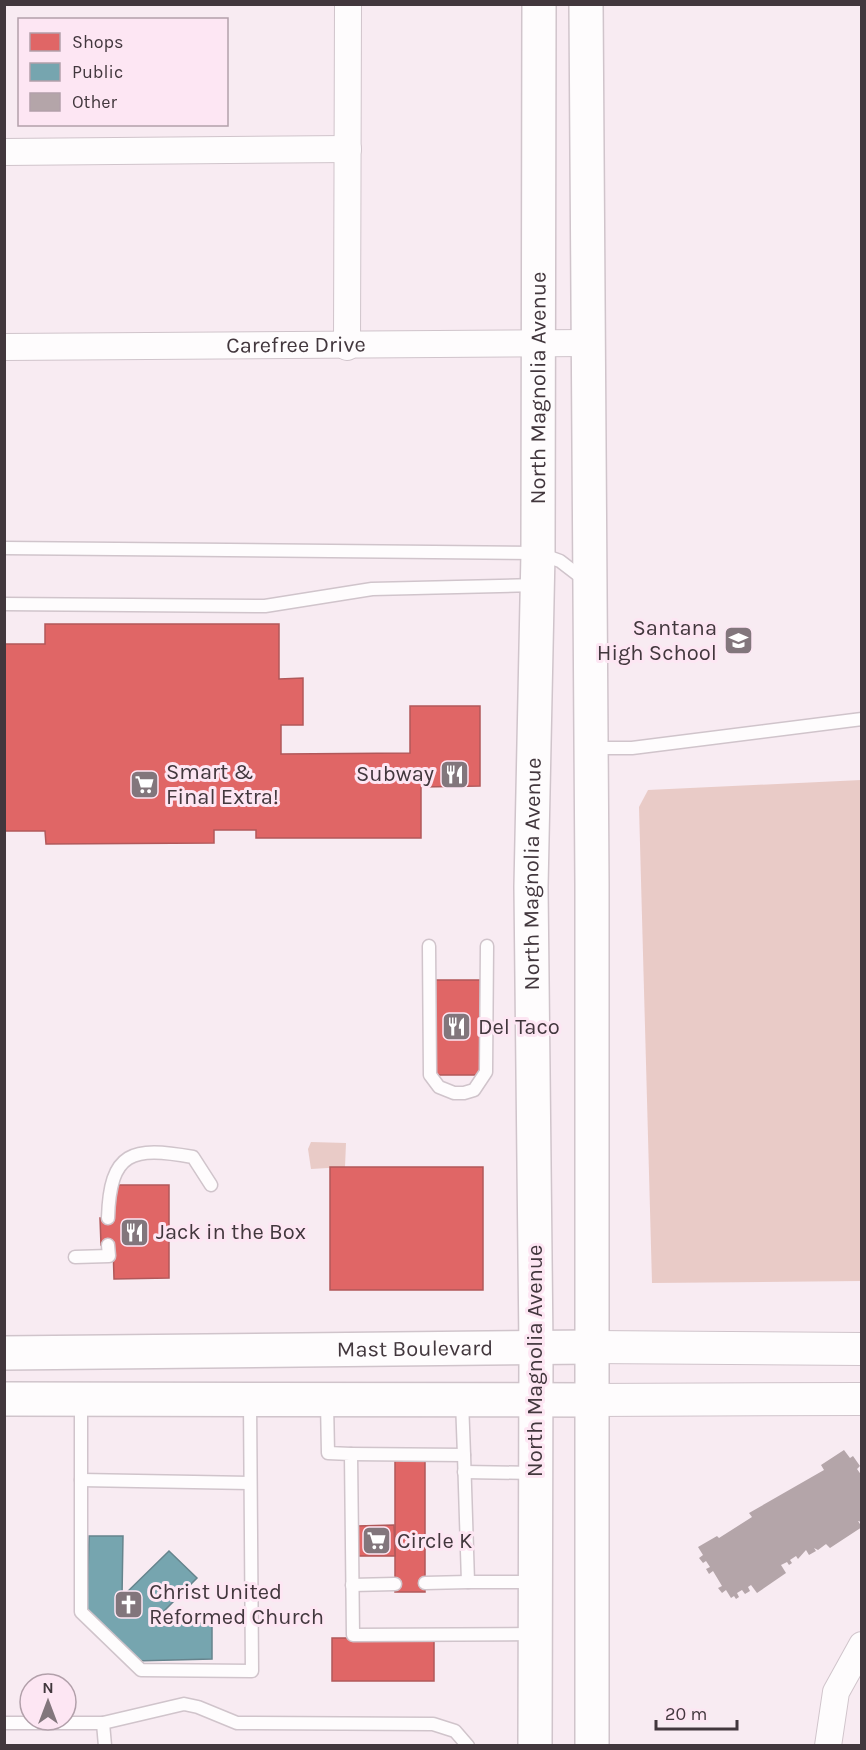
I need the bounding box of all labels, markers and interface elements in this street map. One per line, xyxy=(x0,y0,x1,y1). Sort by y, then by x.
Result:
legend xyxy=(18,18,228,126)
text: Shops xyxy=(72,31,124,53)
text: Public xyxy=(72,61,123,83)
text: Other xyxy=(72,91,117,113)
street label: North Magnolia Avenue xyxy=(525,272,552,505)
street label: Carefree Drive xyxy=(226,332,366,358)
place label: Santana High School xyxy=(597,615,717,666)
school or university icon: Santana High School xyxy=(722,625,754,657)
street label: North Magnolia Avenue xyxy=(518,757,547,991)
restaurant icon: Subway xyxy=(439,758,471,790)
place label: Smart & Final Extra! xyxy=(166,759,279,810)
place label: Subway xyxy=(356,761,434,787)
supermarket icon: Smart & Final Extra! xyxy=(129,769,161,801)
restaurant icon: Del Taco xyxy=(441,1011,473,1043)
place label: Del Taco xyxy=(478,1014,560,1040)
restaurant icon: Jack in the Box xyxy=(119,1216,151,1248)
place label: Jack in the Box xyxy=(156,1219,306,1245)
street label: North Magnolia Avenue xyxy=(522,1245,548,1477)
street label: Mast Boulevard xyxy=(337,1335,493,1363)
supermarket icon: Circle K xyxy=(360,1525,392,1557)
place label: Circle K xyxy=(397,1528,472,1554)
place label: Christ United Reformed Church xyxy=(149,1579,324,1630)
church icon: Christ United Reformed Church xyxy=(112,1589,144,1621)
north arrow xyxy=(18,1672,78,1732)
text: N xyxy=(42,1678,54,1697)
scale bar xyxy=(656,1693,737,1731)
text: 20 m xyxy=(665,1703,707,1725)

